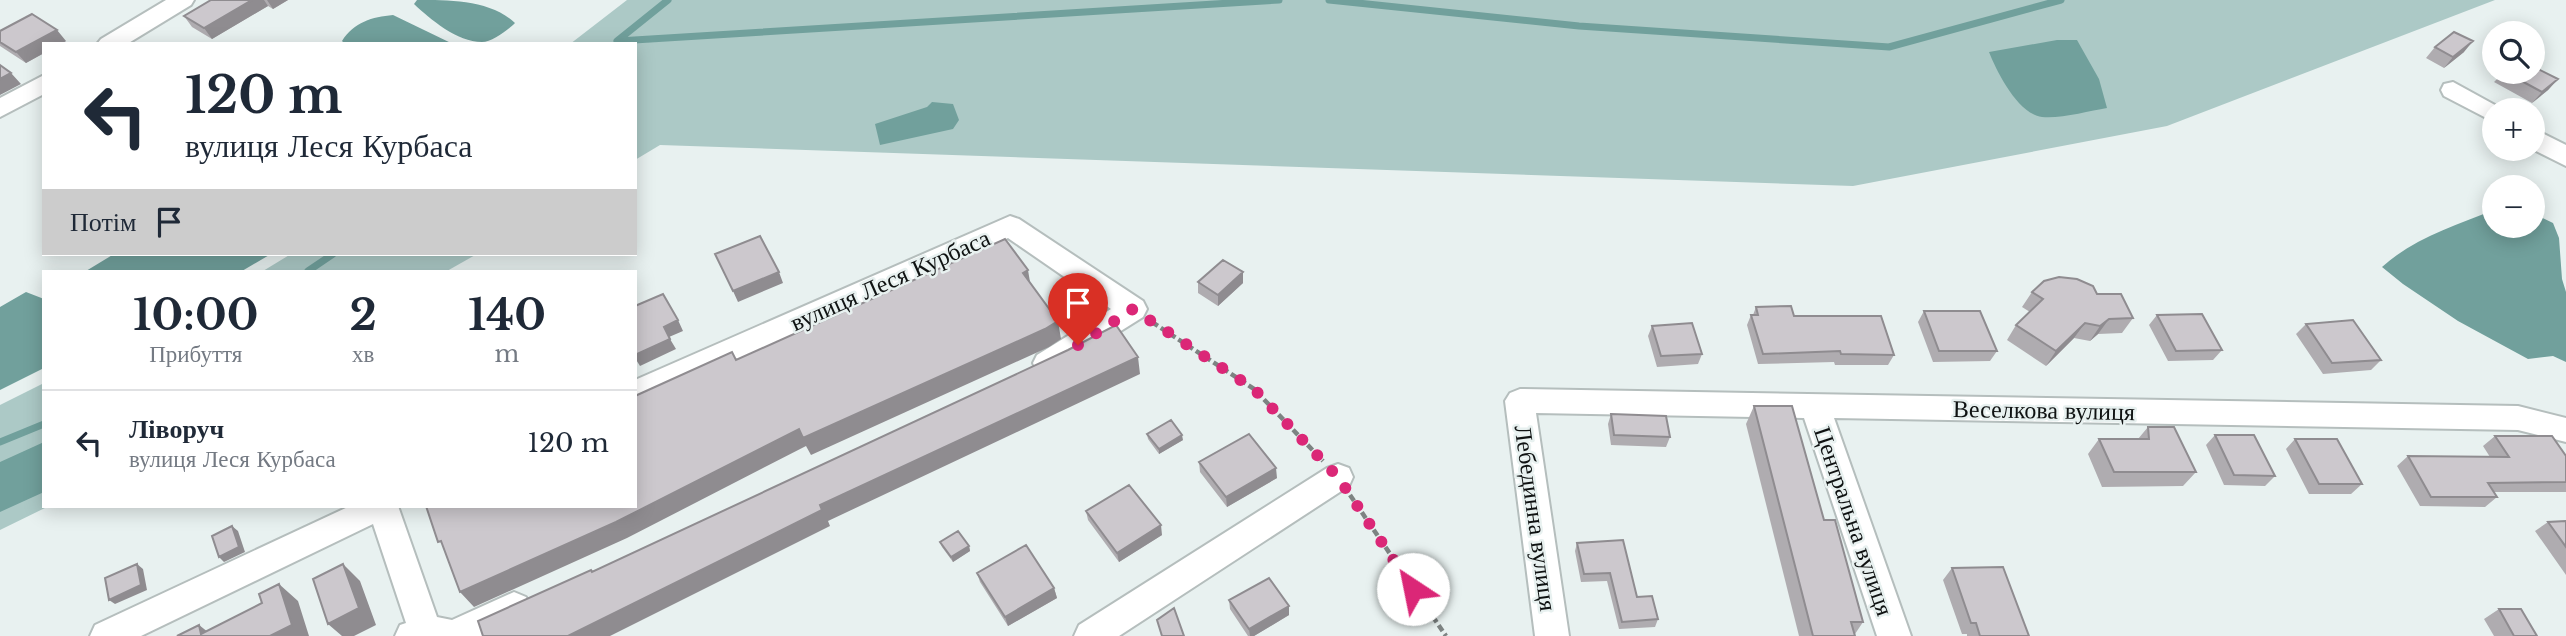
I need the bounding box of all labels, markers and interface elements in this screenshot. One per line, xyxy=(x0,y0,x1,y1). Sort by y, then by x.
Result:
map controls xyxy=(2482,21,2545,238)
button: search xyxy=(2482,21,2545,84)
text: 120 m xyxy=(185,65,343,126)
icon: left xyxy=(70,70,161,161)
button: + xyxy=(2482,98,2545,161)
text: вулиця Леся Курбаса xyxy=(185,126,473,166)
button: − xyxy=(2482,175,2545,238)
icon: arrive xyxy=(150,203,188,241)
text: Потім xyxy=(70,206,136,238)
street label: вулиця Леся Курбаса xyxy=(786,223,995,337)
pin xyxy=(1048,273,1108,345)
icon: arrive xyxy=(1059,284,1097,322)
text: 10:00 xyxy=(133,289,258,341)
text: 2 xyxy=(350,289,377,341)
text: 140 xyxy=(468,289,546,341)
text: Прибуття xyxy=(149,340,242,368)
text: хв xyxy=(352,340,374,368)
text: m xyxy=(495,340,519,368)
street label: Веселкова вулиця xyxy=(1953,394,2135,426)
text: Ліворуч xyxy=(129,413,224,445)
street label: Лебединна вулиця xyxy=(1509,423,1563,613)
street label: Центральна вулиця xyxy=(1808,423,1900,619)
icon: left xyxy=(70,424,108,462)
text: 120 m xyxy=(527,427,609,459)
text: вулиця Леся Курбаса xyxy=(129,445,336,473)
position arrow xyxy=(1376,552,1450,626)

